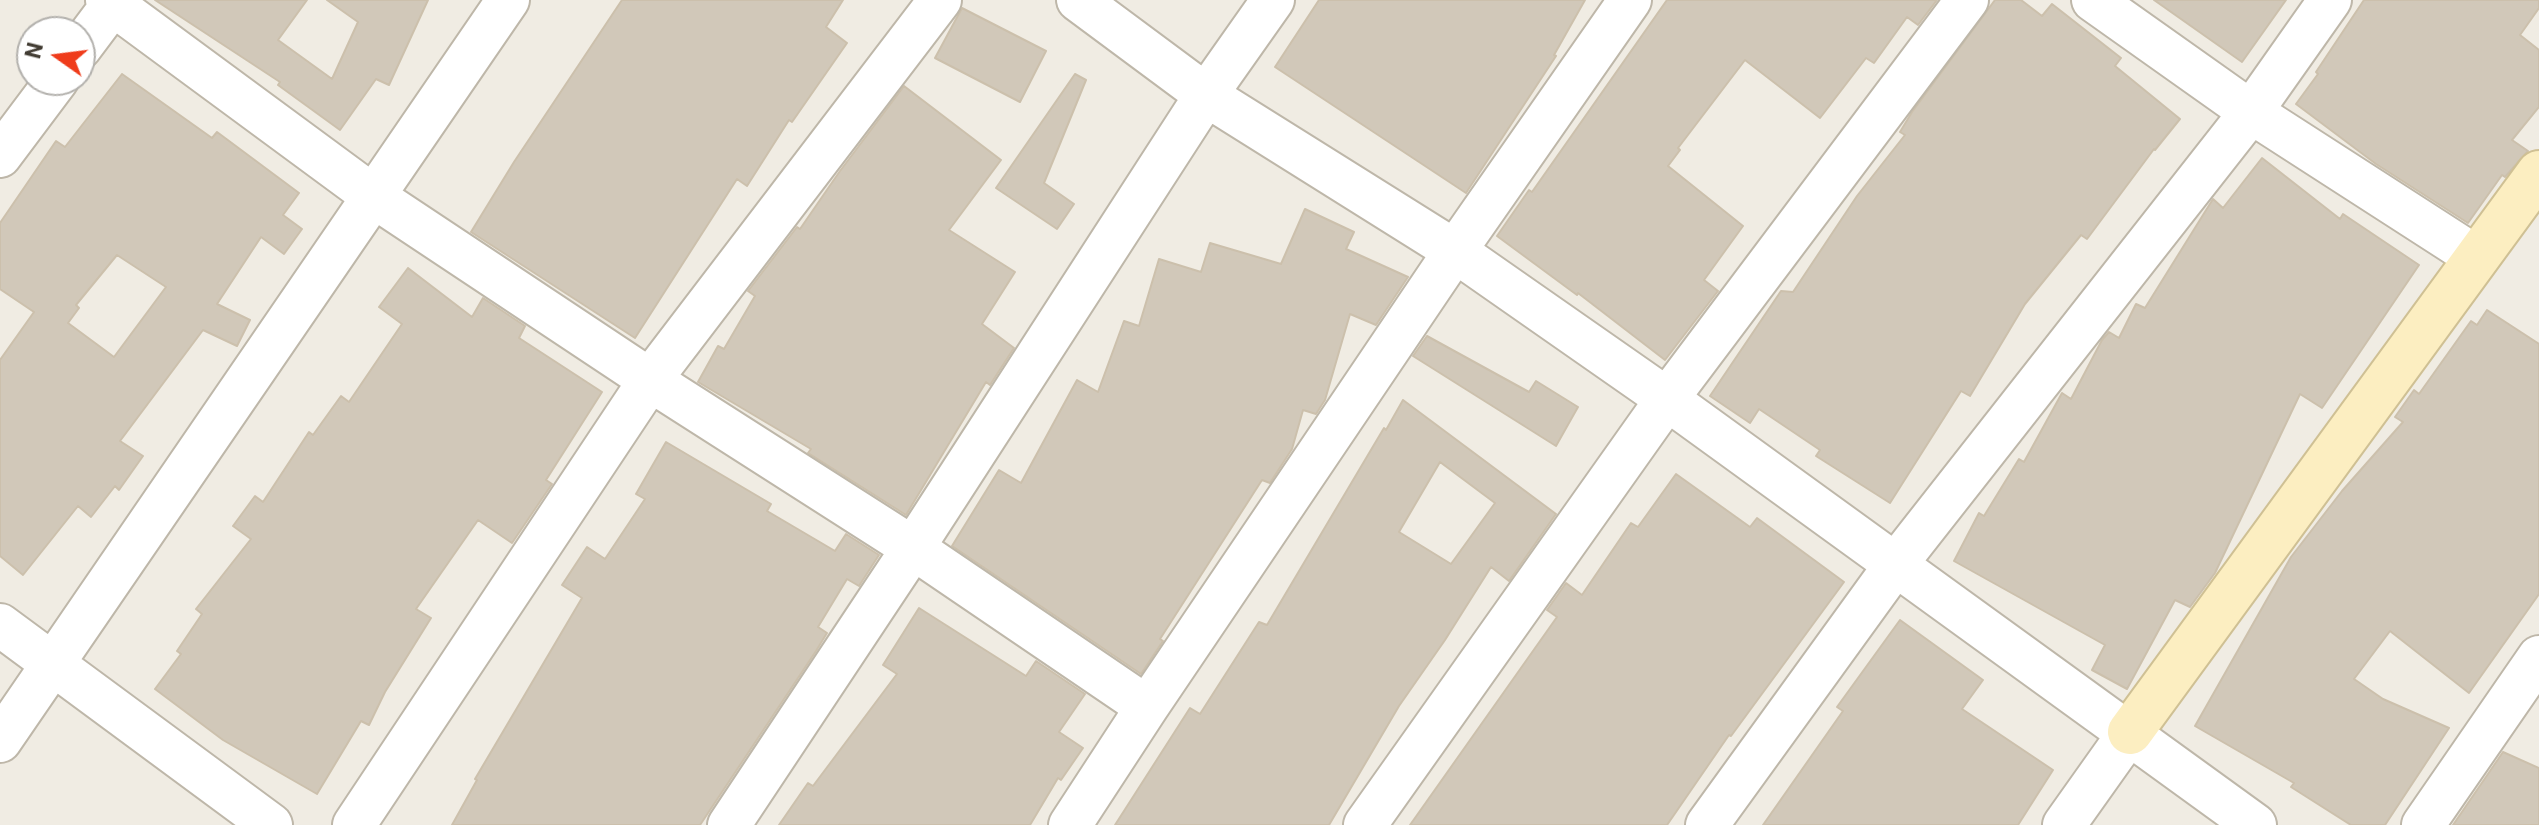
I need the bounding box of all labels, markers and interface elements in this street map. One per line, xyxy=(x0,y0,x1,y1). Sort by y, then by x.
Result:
north arrow xyxy=(16,16,96,96)
text: N xyxy=(20,40,48,61)

